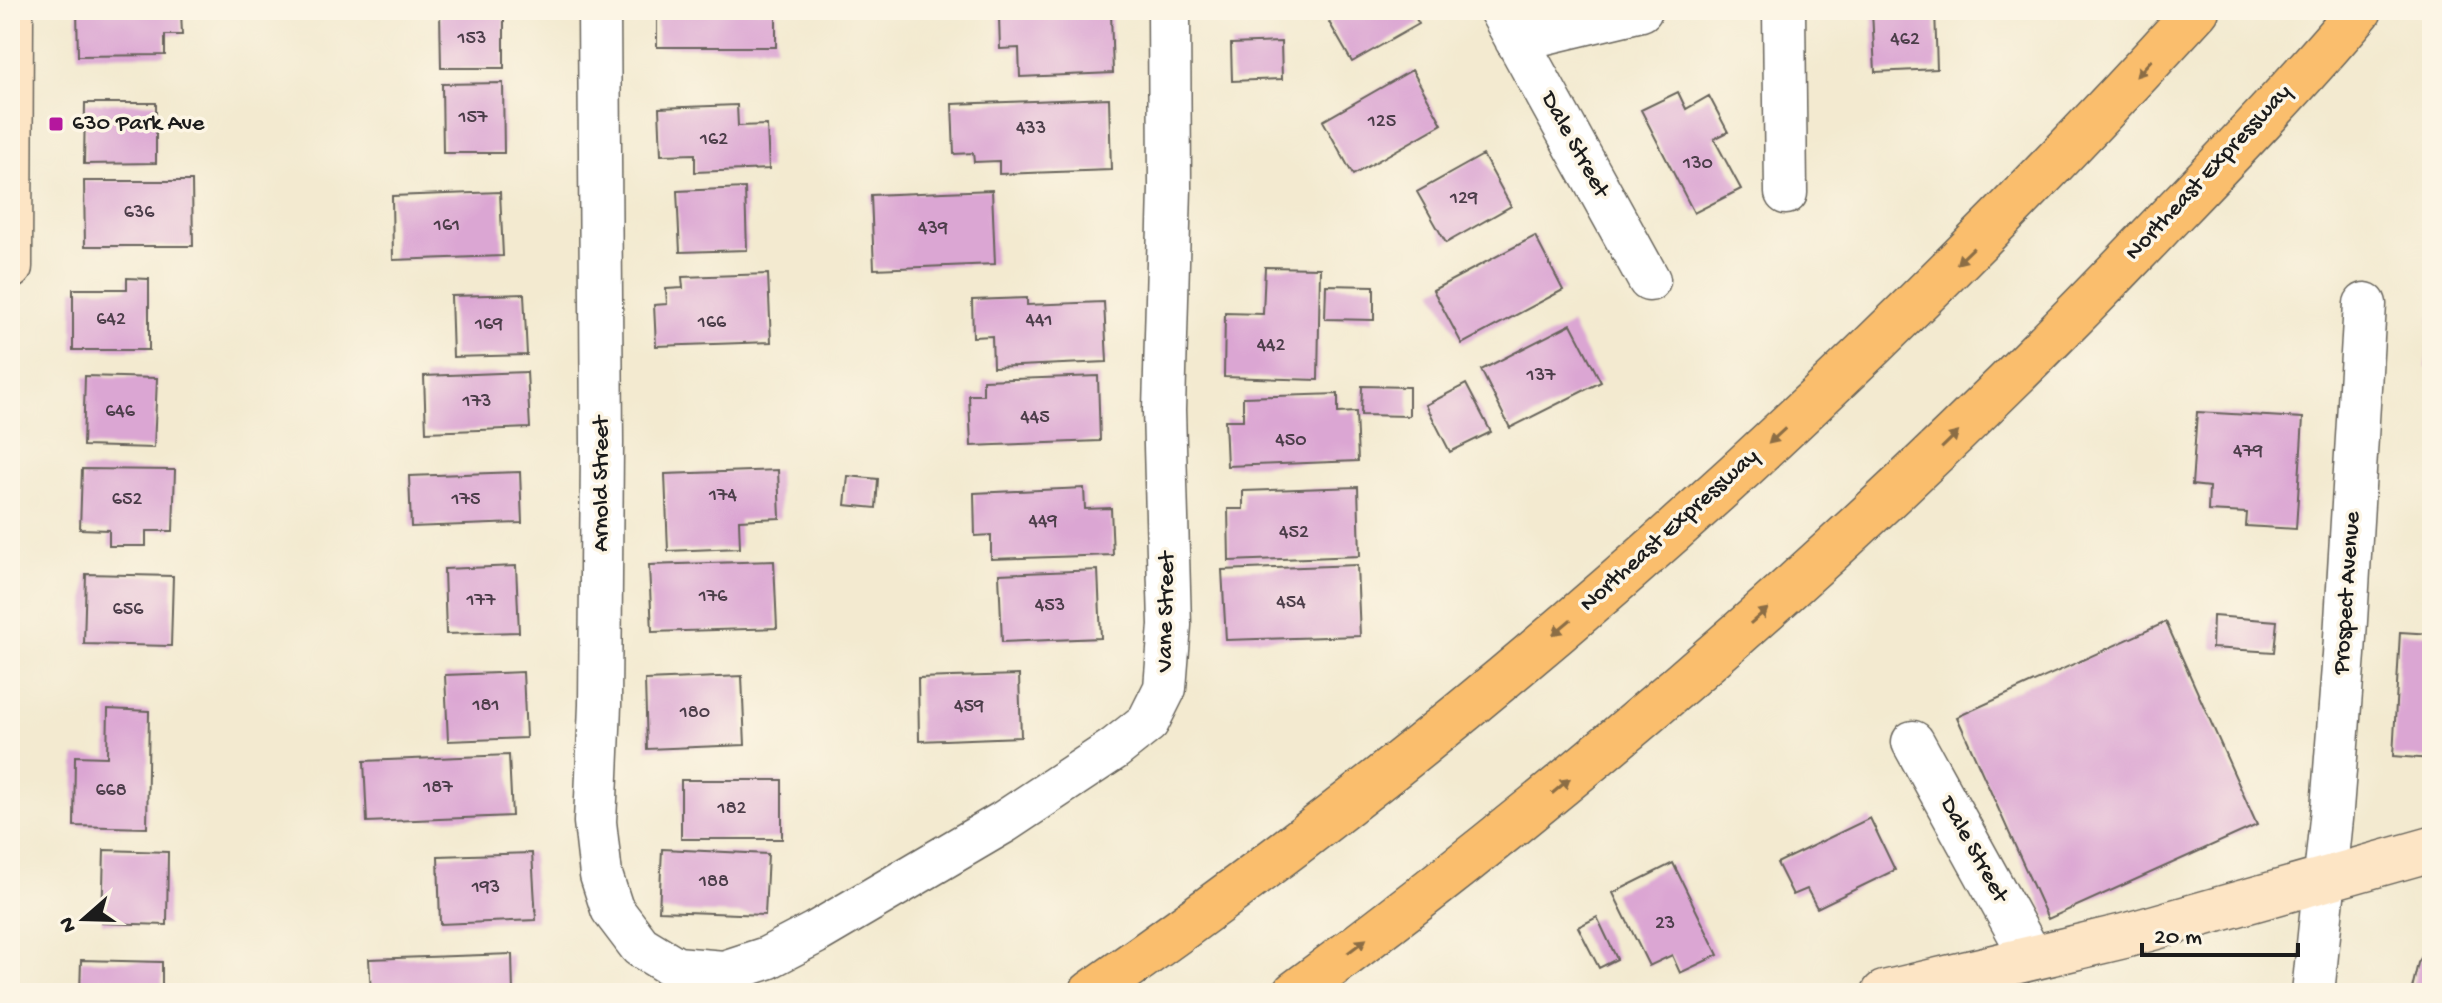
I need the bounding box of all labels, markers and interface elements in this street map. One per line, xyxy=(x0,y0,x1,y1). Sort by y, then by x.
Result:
house number: 153 xyxy=(457,28,486,51)
house number: 462 xyxy=(1890,29,1920,52)
one-way arrow xyxy=(2136,58,2154,77)
street label: Northeast Expressway xyxy=(2120,78,2299,267)
street label: Dale Street xyxy=(1532,85,1616,205)
house number: 157 xyxy=(458,107,488,130)
place label: 630 Park Ave xyxy=(72,110,205,139)
house number: 125 xyxy=(1367,111,1396,134)
marker: 630 Park Ave xyxy=(47,115,65,133)
house number: 433 xyxy=(1016,118,1046,141)
house number: 162 xyxy=(699,129,728,152)
house number: 130 xyxy=(1682,153,1713,176)
house number: 129 xyxy=(1449,188,1478,211)
house number: 636 xyxy=(124,202,155,225)
house number: 161 xyxy=(433,215,460,238)
house number: 439 xyxy=(918,218,948,241)
one-way arrow xyxy=(1956,246,1975,265)
house number: 642 xyxy=(96,309,126,332)
house number: 441 xyxy=(1025,310,1053,333)
house number: 166 xyxy=(697,312,727,335)
house number: 169 xyxy=(474,314,503,337)
house number: 442 xyxy=(1257,335,1286,358)
house number: 137 xyxy=(1526,365,1556,388)
house number: 173 xyxy=(462,391,491,414)
house number: 646 xyxy=(105,401,136,424)
house number: 445 xyxy=(1020,407,1050,430)
street label: Arnold Street xyxy=(588,414,617,552)
one-way arrow xyxy=(1768,426,1787,444)
house number: 450 xyxy=(1275,430,1307,453)
one-way arrow xyxy=(1940,431,1959,450)
house number: 479 xyxy=(2233,441,2263,464)
street label: Northeast Expressway xyxy=(1574,443,1766,619)
house number: 174 xyxy=(708,485,738,508)
house number: 652 xyxy=(112,489,142,512)
house number: 175 xyxy=(451,489,481,512)
street label: Prospect Avenue xyxy=(2328,510,2368,676)
house number: 449 xyxy=(1029,511,1057,534)
house number: 452 xyxy=(1279,522,1309,545)
street label: Vane Street xyxy=(1151,549,1183,673)
house number: 176 xyxy=(698,586,728,609)
house number: 177 xyxy=(466,590,496,613)
house number: 454 xyxy=(1276,592,1306,615)
house number: 453 xyxy=(1035,595,1065,618)
house number: 656 xyxy=(113,599,144,622)
one-way arrow xyxy=(1748,608,1768,625)
one-way arrow xyxy=(1552,618,1572,635)
house number: 181 xyxy=(471,695,500,718)
house number: 459 xyxy=(954,696,984,719)
house number: 180 xyxy=(679,702,710,725)
house number: 187 xyxy=(422,777,453,800)
one-way arrow xyxy=(1551,778,1571,795)
house number: 668 xyxy=(95,780,127,803)
street label: Dale Street xyxy=(1931,790,2015,910)
house number: 182 xyxy=(717,798,747,821)
house number: 188 xyxy=(698,871,729,894)
house number: 193 xyxy=(471,877,500,900)
north arrow xyxy=(44,879,124,959)
scale bar xyxy=(2142,907,2298,957)
text: N xyxy=(54,913,84,936)
house number: 23 xyxy=(1655,913,1675,936)
text: 20 m xyxy=(2154,924,2202,953)
one-way arrow xyxy=(1347,939,1368,955)

